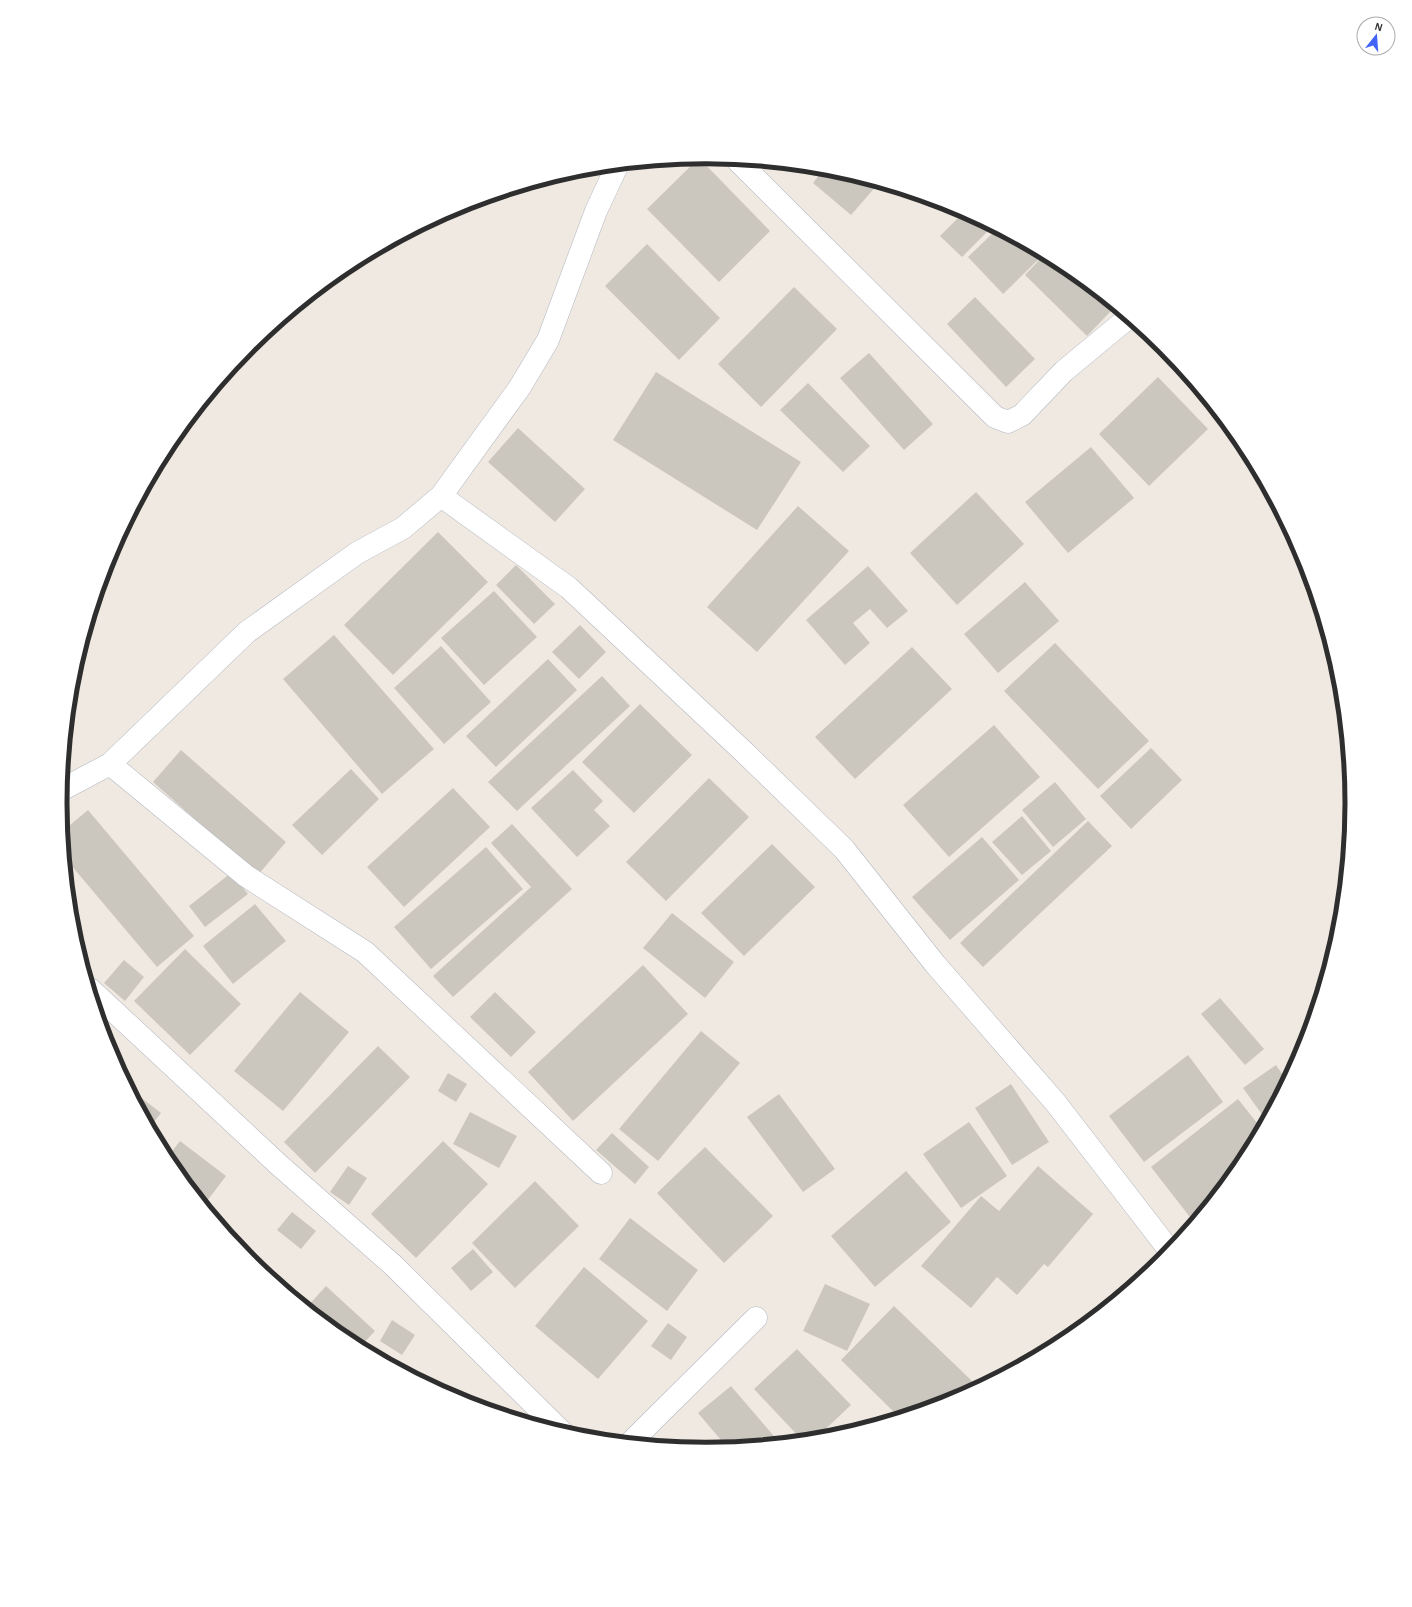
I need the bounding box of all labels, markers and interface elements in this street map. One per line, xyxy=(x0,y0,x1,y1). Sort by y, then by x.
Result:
north arrow xyxy=(1356,16,1396,56)
text: N xyxy=(1374,21,1384,33)

